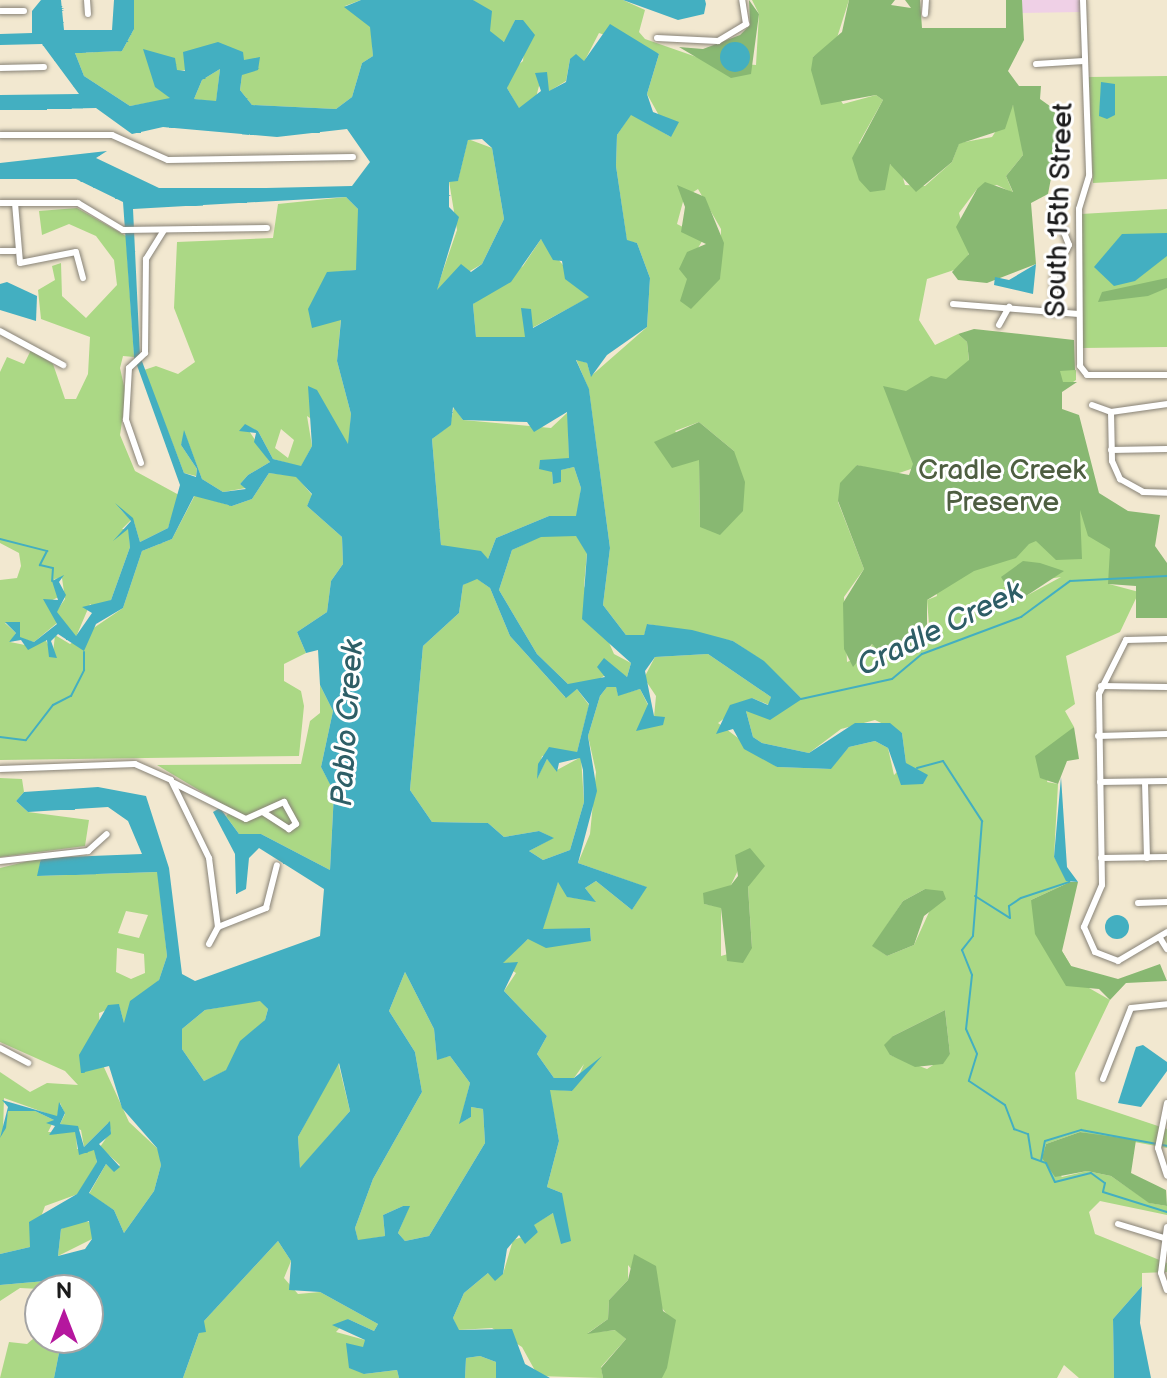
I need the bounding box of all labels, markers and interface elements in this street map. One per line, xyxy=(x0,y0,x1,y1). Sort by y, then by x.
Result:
street label: South 15th Street xyxy=(1039,102,1081,318)
park label: Cradle Creek Preserve xyxy=(918,454,1086,520)
water label: Cradle Creek xyxy=(851,573,1029,685)
water label: Pablo Creek xyxy=(324,639,372,807)
north arrow xyxy=(24,1274,104,1354)
text: N xyxy=(56,1278,72,1305)

